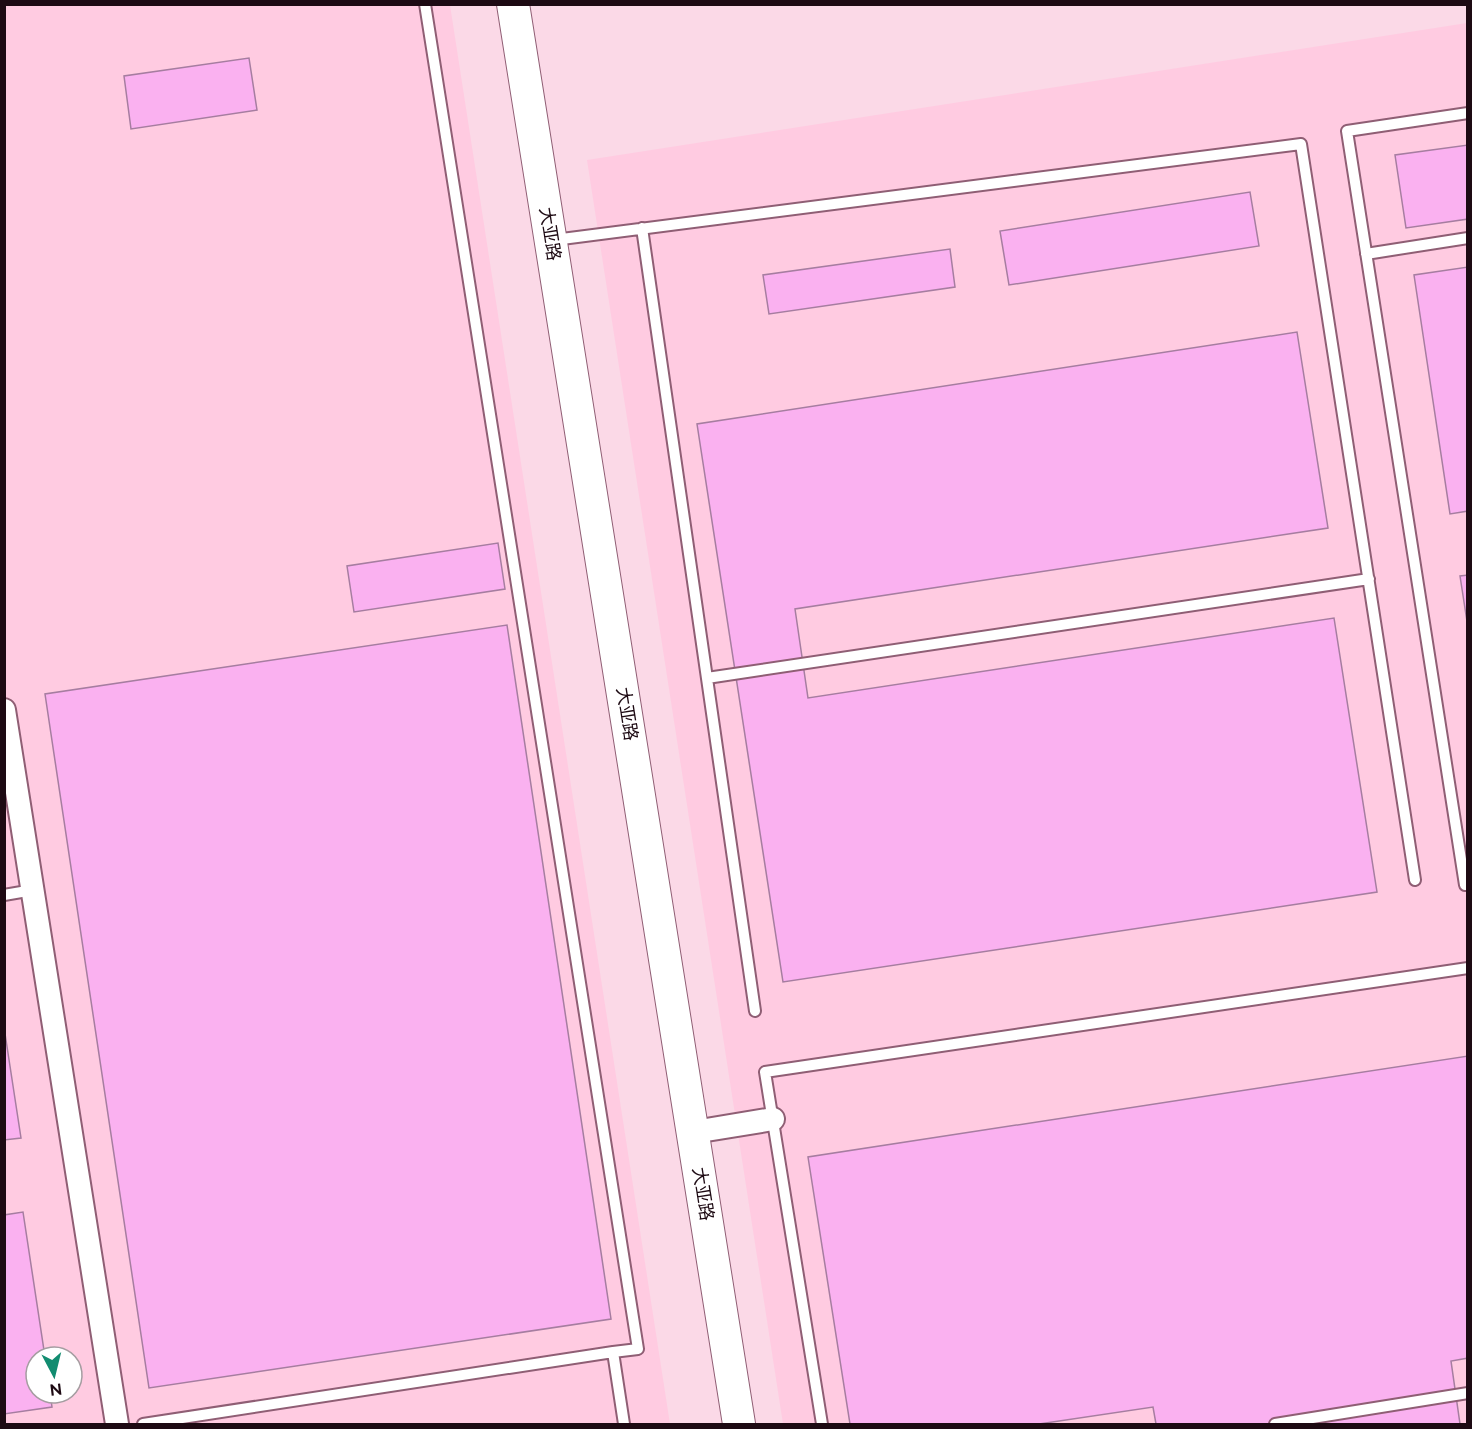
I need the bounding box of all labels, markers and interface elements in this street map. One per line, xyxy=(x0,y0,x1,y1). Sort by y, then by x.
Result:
street label: 大亚路 xyxy=(536,206,565,262)
street label: 大亚路 xyxy=(613,686,642,742)
street label: 大亚路 xyxy=(689,1166,718,1222)
north arrow xyxy=(24,1345,84,1405)
text: N xyxy=(49,1379,63,1400)

